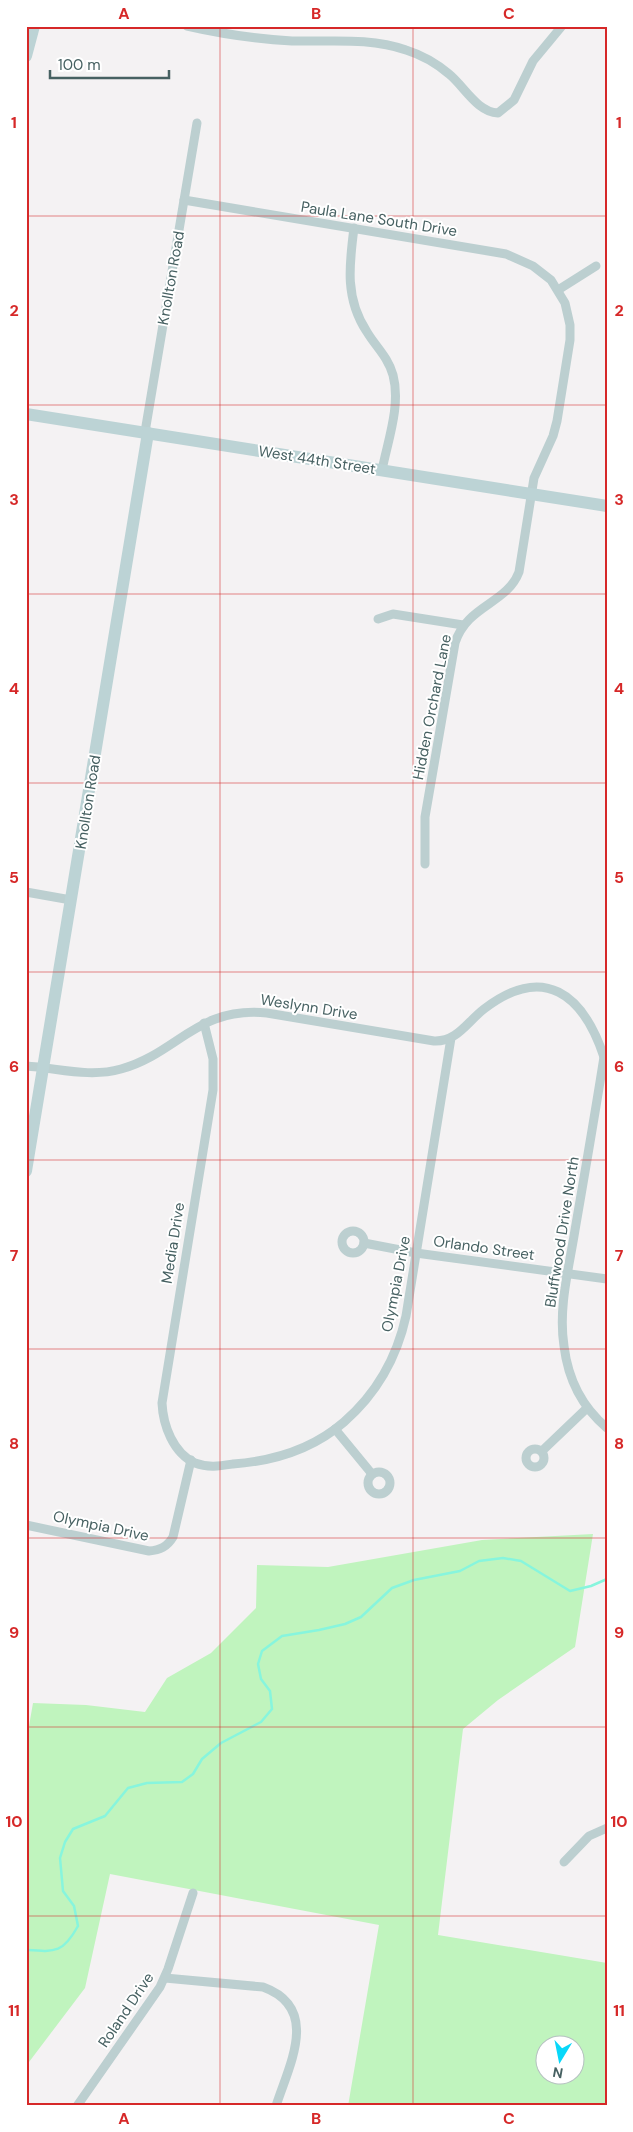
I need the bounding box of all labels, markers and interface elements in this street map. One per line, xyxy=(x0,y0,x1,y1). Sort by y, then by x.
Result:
text: A xyxy=(118,3,130,24)
text: B xyxy=(311,3,321,24)
text: C xyxy=(503,3,515,24)
scale bar xyxy=(50,48,169,80)
text: 100 m xyxy=(58,55,101,75)
text: 1 xyxy=(11,112,17,133)
text: 1 xyxy=(616,112,622,133)
street label: Paula Lane South Drive xyxy=(299,197,459,241)
street label: Knollton Road xyxy=(153,229,189,327)
text: 2 xyxy=(9,300,19,321)
text: 2 xyxy=(614,300,624,321)
street label: West 44th Street xyxy=(257,441,377,479)
text: 3 xyxy=(9,489,19,510)
text: 3 xyxy=(614,489,624,510)
street label: Hidden Orchard Lane xyxy=(408,633,456,781)
text: 4 xyxy=(9,678,19,699)
text: 4 xyxy=(614,678,624,699)
street label: Knollton Road xyxy=(71,753,105,851)
text: 5 xyxy=(9,867,19,888)
text: 5 xyxy=(614,867,624,888)
street label: Weslynn Drive xyxy=(259,989,359,1025)
text: 6 xyxy=(9,1056,19,1077)
text: 6 xyxy=(614,1056,624,1077)
street label: Bluffwood Drive North xyxy=(540,1155,584,1309)
street label: Media Drive xyxy=(157,1201,189,1285)
street label: Orlando Street xyxy=(432,1231,536,1265)
street label: Olympia Drive xyxy=(377,1234,415,1334)
text: 7 xyxy=(10,1245,19,1266)
text: 7 xyxy=(615,1245,624,1266)
text: 8 xyxy=(9,1433,19,1454)
text: 8 xyxy=(614,1433,624,1454)
street label: Olympia Drive xyxy=(51,1506,151,1546)
text: 9 xyxy=(9,1622,19,1643)
text: 9 xyxy=(614,1622,624,1643)
text: 10 xyxy=(5,1811,23,1832)
text: 10 xyxy=(610,1811,628,1832)
street label: Roland Drive xyxy=(94,1969,158,2051)
text: 11 xyxy=(8,2000,20,2021)
text: 11 xyxy=(613,2000,625,2021)
north arrow xyxy=(536,2034,586,2084)
text: N xyxy=(551,2063,564,2083)
text: A xyxy=(118,2108,130,2129)
text: B xyxy=(311,2108,321,2129)
text: C xyxy=(503,2108,515,2129)

